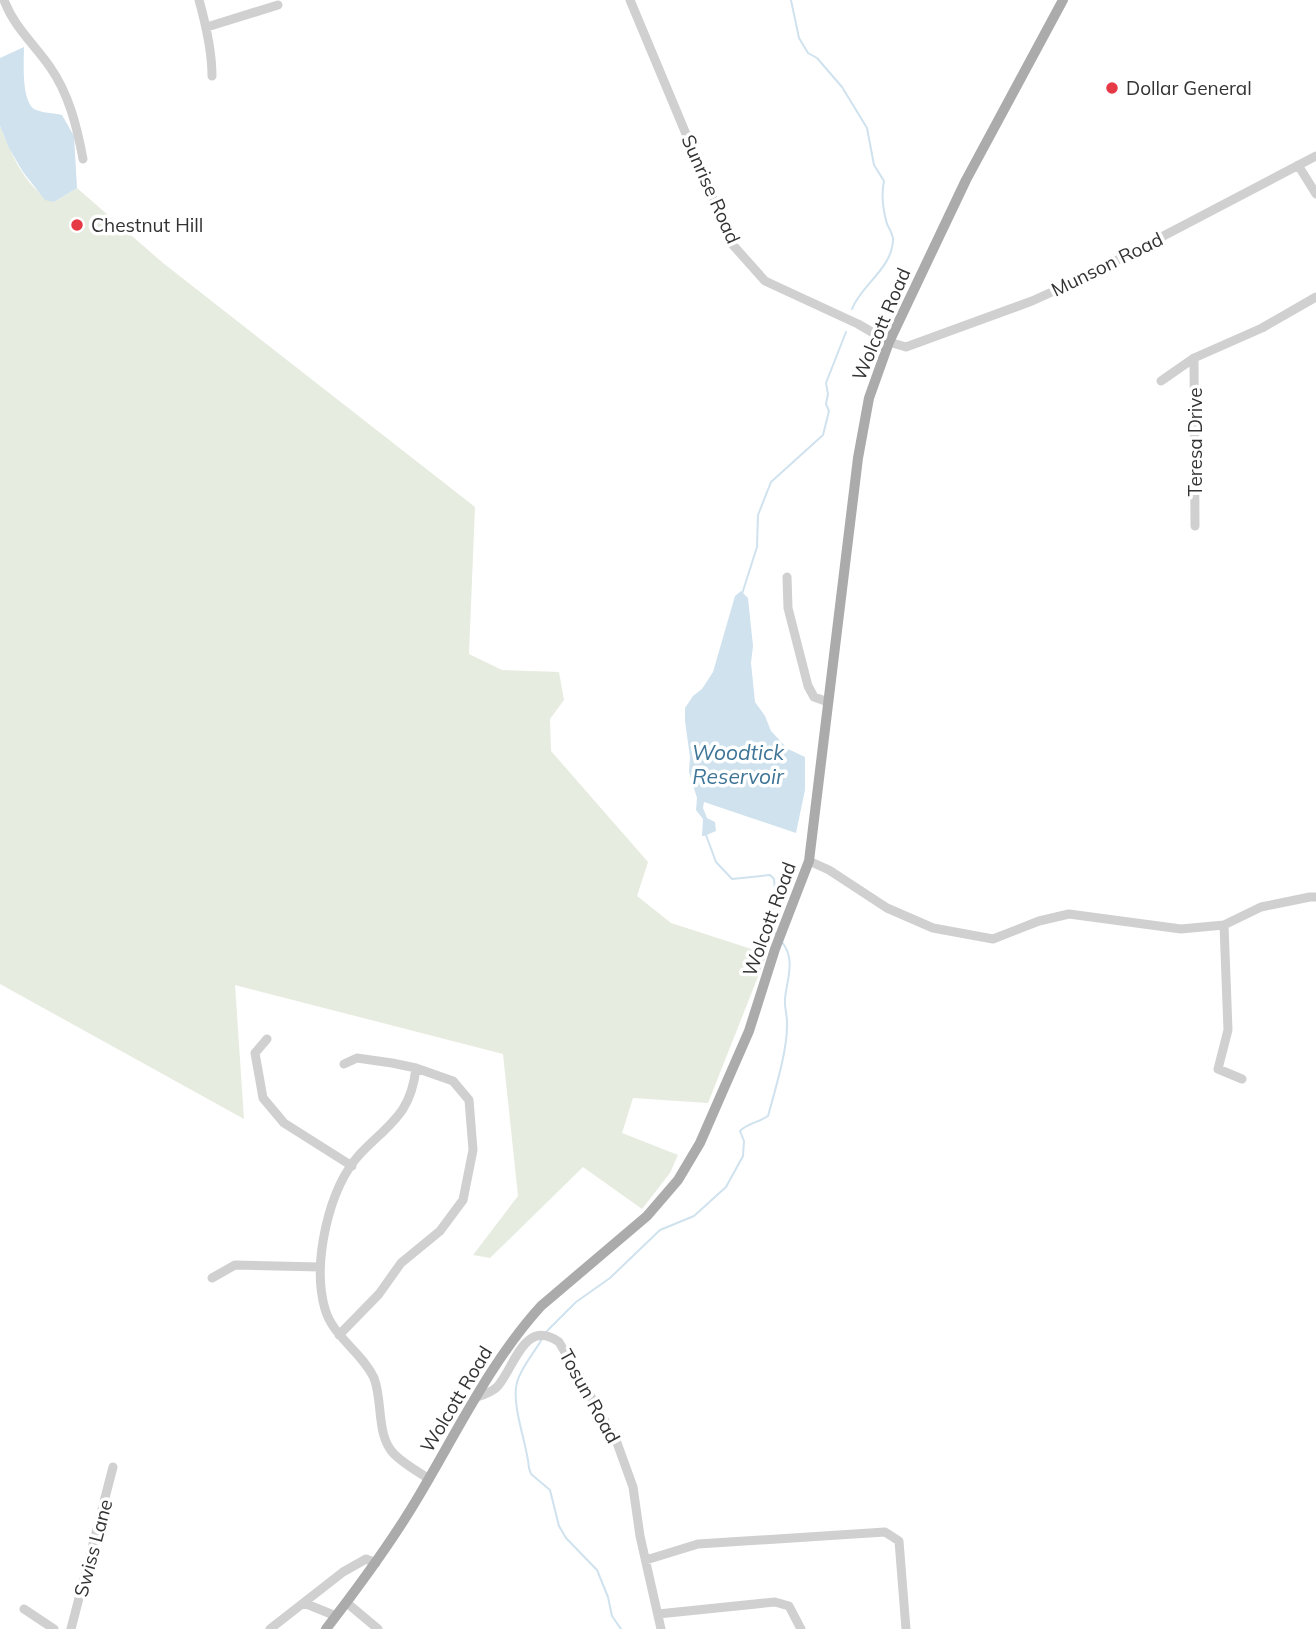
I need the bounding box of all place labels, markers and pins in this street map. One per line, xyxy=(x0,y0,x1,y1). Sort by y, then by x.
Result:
place label: Dollar General xyxy=(1126,76,1252,100)
marker: Dollar General xyxy=(1104,80,1120,96)
place label: Chestnut Hill xyxy=(91,213,203,237)
marker: Chestnut Hill xyxy=(69,217,85,233)

